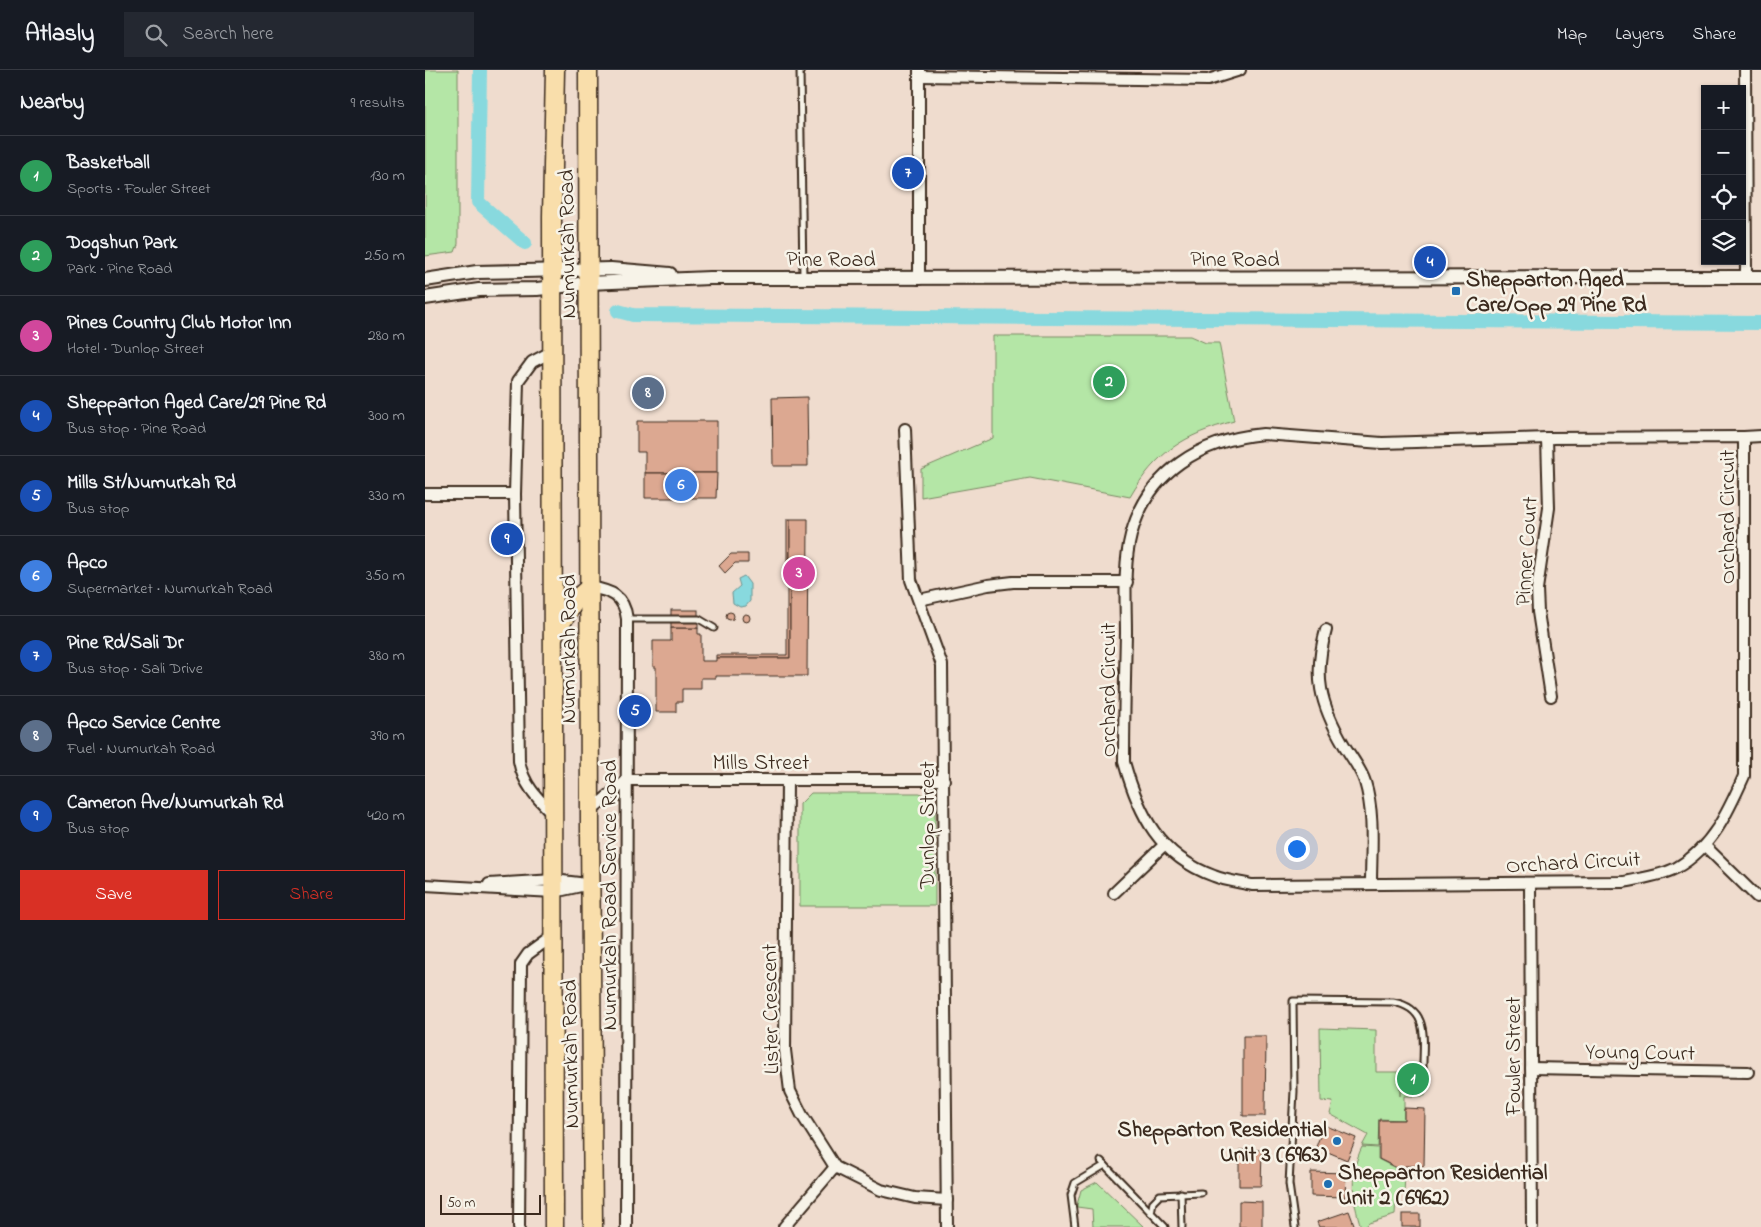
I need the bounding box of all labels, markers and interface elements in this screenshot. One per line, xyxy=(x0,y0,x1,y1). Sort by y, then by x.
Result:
search box xyxy=(124,12,474,57)
text: Atlasly xyxy=(25,17,94,52)
icon: search xyxy=(142,21,170,49)
text: Search here xyxy=(182,21,273,48)
text: Map xyxy=(1557,22,1587,48)
text: Layers xyxy=(1615,22,1665,48)
text: Share xyxy=(1693,22,1736,48)
map controls xyxy=(1701,85,1746,265)
button: + xyxy=(1701,85,1746,130)
text: Nearby xyxy=(20,88,84,118)
text: 9 results xyxy=(351,91,405,115)
button: − xyxy=(1701,130,1746,175)
text: Basketball xyxy=(67,150,150,177)
pin: 7 xyxy=(892,154,924,192)
text: 1 xyxy=(33,164,39,188)
text: 130 m xyxy=(370,164,405,188)
street label: Numurkah Road xyxy=(552,169,586,319)
button: locate xyxy=(1701,175,1746,220)
text: Sports · Fowler Street xyxy=(67,177,211,201)
button: layers xyxy=(1701,220,1746,265)
text: Dogshun Park xyxy=(67,230,177,257)
pin: 4 xyxy=(1414,243,1446,281)
text: 2 xyxy=(32,244,40,268)
text: 250 m xyxy=(365,244,405,268)
street label: Pine Road xyxy=(786,245,876,277)
street label: Pine Road xyxy=(1190,245,1280,277)
text: Park · Pine Road xyxy=(67,257,172,281)
place label: Shepparton Aged Care/Opp 29 Pine Rd xyxy=(1466,265,1647,322)
marker: Shepparton Aged Care/Opp 29 Pine Rd xyxy=(1450,285,1462,297)
text: Pines Country Club Motor Inn xyxy=(67,310,291,337)
text: 3 xyxy=(33,324,39,348)
text: 280 m xyxy=(368,324,405,348)
text: Hotel · Dunlop Street xyxy=(67,337,204,361)
pin: 2 xyxy=(1093,363,1125,401)
pin: 8 xyxy=(632,374,664,412)
text: Shepparton Aged Care/29 Pine Rd xyxy=(67,390,326,417)
text: 4 xyxy=(33,404,39,428)
text: 300 m xyxy=(368,404,405,428)
text: Bus stop · Pine Road xyxy=(67,417,206,441)
street label: Orchard Circuit xyxy=(1713,449,1745,584)
pin: 6 xyxy=(665,466,697,504)
text: Mills St/Numurkah Rd xyxy=(67,470,236,497)
text: 5 xyxy=(31,484,41,508)
text: 330 m xyxy=(368,484,405,508)
street label: Pinner Court xyxy=(1508,495,1548,607)
text: Bus stop xyxy=(67,497,130,521)
pin: 9 xyxy=(491,520,523,558)
text: Apco xyxy=(67,550,107,577)
pin: 3 xyxy=(783,554,815,592)
text: 6 xyxy=(32,564,40,588)
text: 350 m xyxy=(366,564,405,588)
street label: Numurkah Road xyxy=(554,574,586,724)
text: Supermarket · Numurkah Road xyxy=(67,577,273,601)
street label: Orchard Circuit xyxy=(1094,622,1126,757)
text: Pine Rd/Sali Dr xyxy=(67,630,184,657)
text: 7 xyxy=(33,644,39,668)
text: 380 m xyxy=(369,644,405,668)
text: Bus stop · Sali Drive xyxy=(67,657,203,681)
pin: 5 xyxy=(619,692,651,730)
text: Apco Service Centre xyxy=(67,710,220,737)
text: 8 xyxy=(33,724,39,748)
text: 390 m xyxy=(370,724,405,748)
text: Fuel · Numurkah Road xyxy=(67,737,215,761)
street label: Mills Street xyxy=(713,748,810,780)
street label: Numurkah Road Service Road xyxy=(595,760,627,1030)
street label: Dunlop Street xyxy=(913,761,945,890)
text: Cameron Ave/Numurkah Rd xyxy=(67,790,283,817)
text: 9 xyxy=(34,804,38,828)
text: 420 m xyxy=(367,804,405,828)
text: Bus stop xyxy=(67,817,130,841)
your location xyxy=(1284,836,1310,862)
street label: Orchard Circuit xyxy=(1505,844,1642,883)
button: Save xyxy=(20,870,208,920)
button: Share xyxy=(218,870,405,920)
street label: Lister Crescent xyxy=(755,943,789,1075)
street label: Numurkah Road xyxy=(555,979,589,1129)
street label: Fowler Street xyxy=(1499,996,1531,1117)
street label: Young Court xyxy=(1585,1037,1696,1072)
pin: 1 xyxy=(1397,1060,1429,1098)
place label: Shepparton Residential Unit 3 (6963) xyxy=(1118,1115,1328,1172)
marker: Shepparton Residential Unit 3 (6963) xyxy=(1331,1135,1343,1147)
place label: Shepparton Residential Unit 2 (6962) xyxy=(1338,1158,1548,1215)
marker: Shepparton Residential Unit 2 (6962) xyxy=(1322,1178,1334,1190)
scale bar xyxy=(440,1192,541,1215)
text: 50 m xyxy=(447,1193,475,1214)

